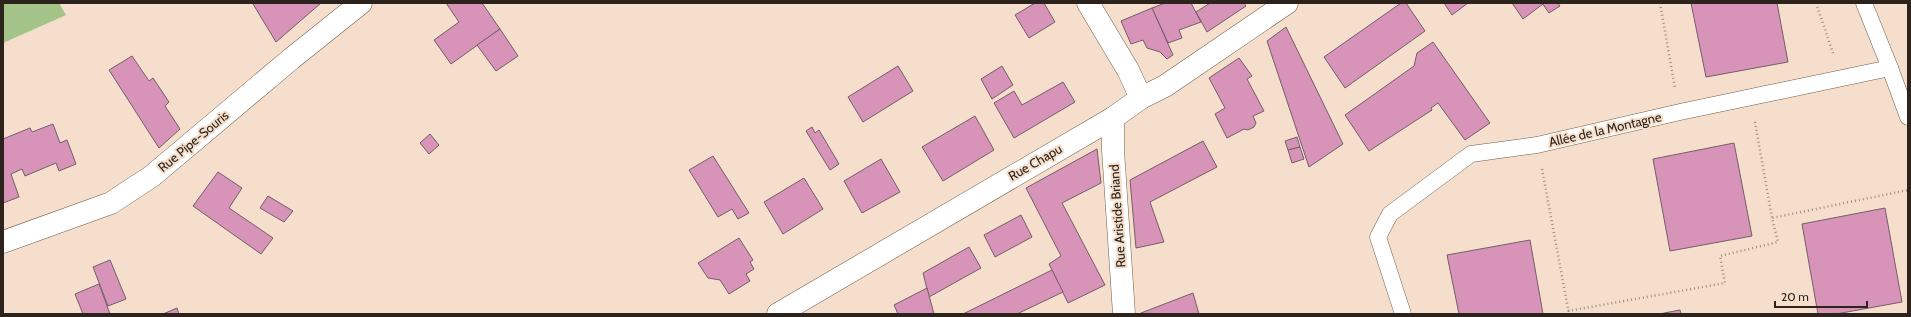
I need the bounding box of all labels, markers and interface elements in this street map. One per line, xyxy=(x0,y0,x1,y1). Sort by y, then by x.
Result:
street label: Rue Pipe-Souris xyxy=(154,106,232,175)
street label: Allée de la Montagne xyxy=(1547,108,1663,150)
street label: Rue Chapu xyxy=(1005,140,1065,184)
street label: Rue Aristide Briand xyxy=(1105,164,1129,268)
scale bar xyxy=(1775,283,1867,309)
text: 20 m xyxy=(1781,289,1809,304)

